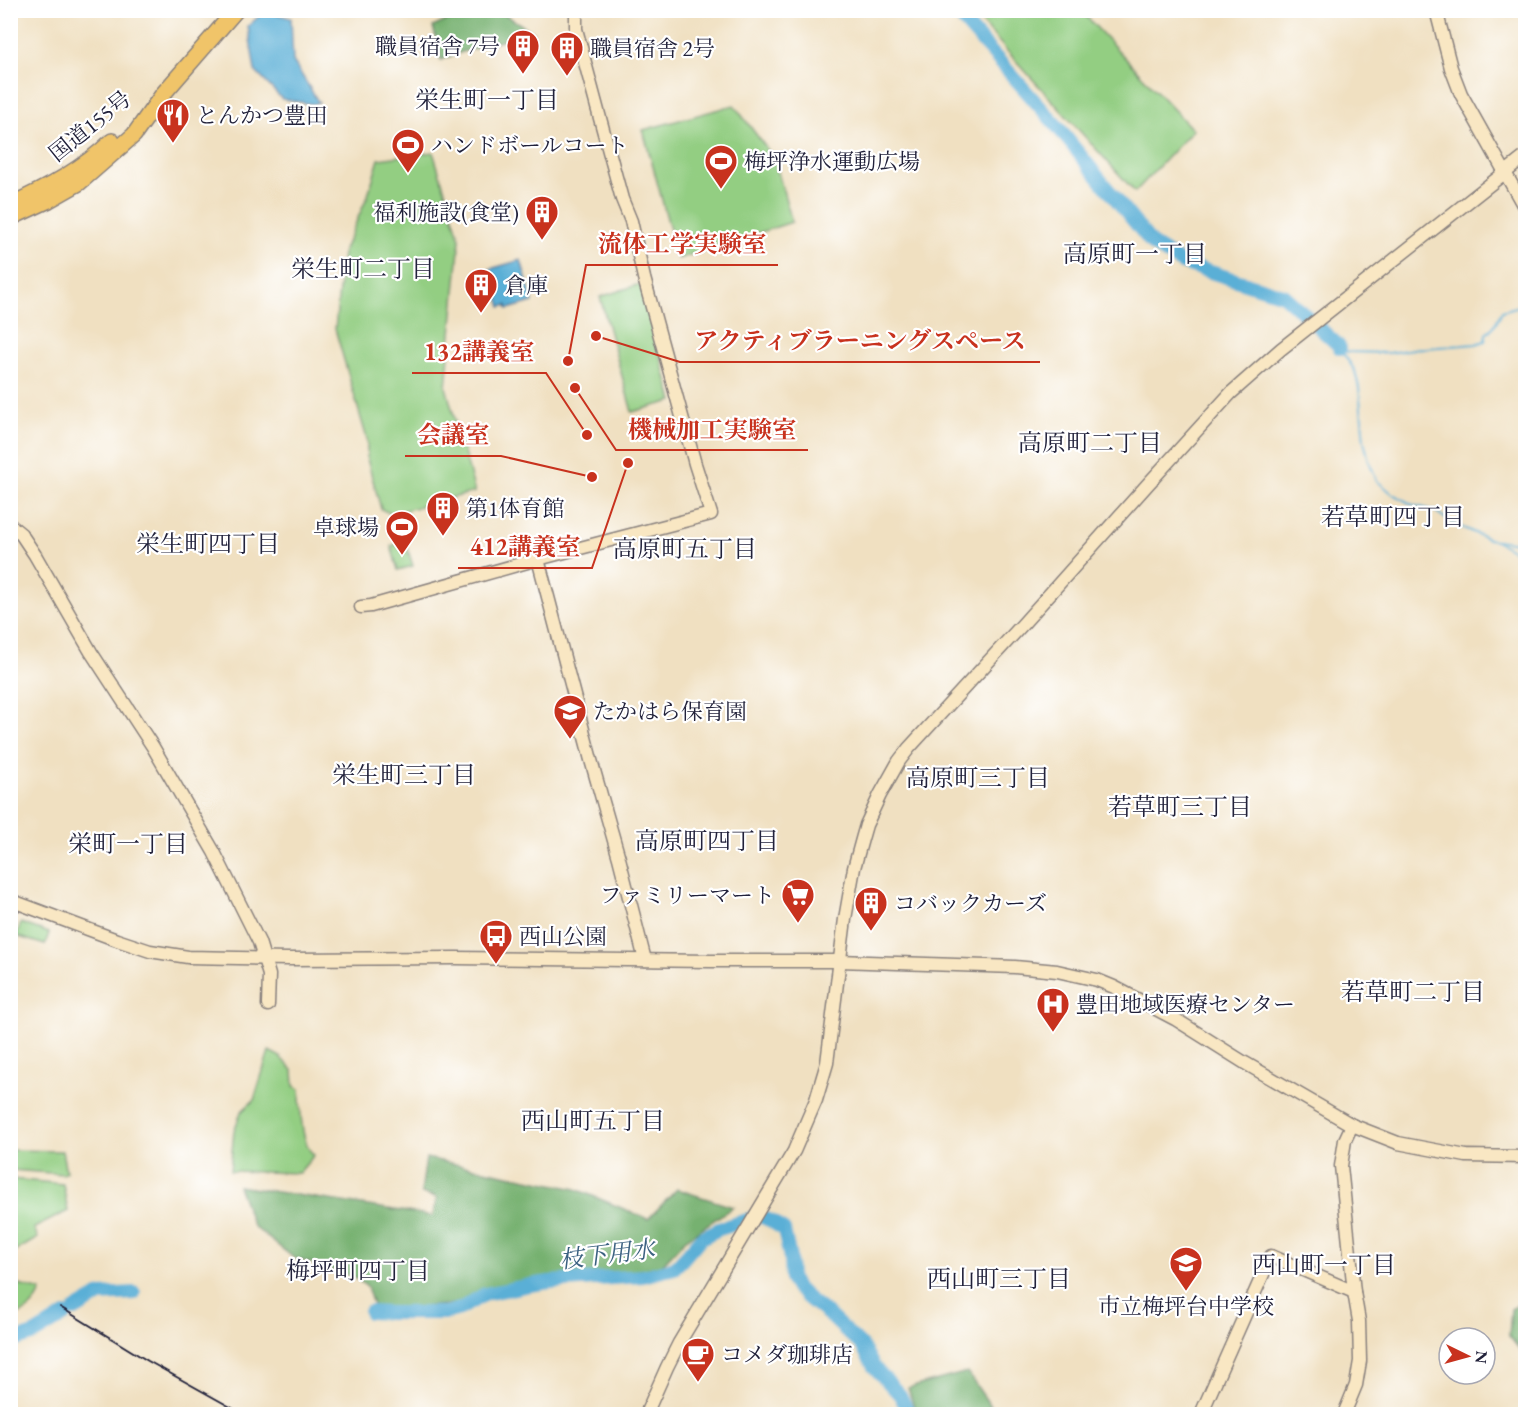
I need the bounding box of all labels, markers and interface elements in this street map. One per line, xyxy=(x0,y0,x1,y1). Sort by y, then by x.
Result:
building icon: 職員宿舎 7号 xyxy=(505,28,541,75)
building icon: 職員宿舎 2号 xyxy=(549,30,585,77)
place label: 職員宿舎 7号 xyxy=(375,32,500,61)
place label: 職員宿舎 2号 xyxy=(590,34,715,63)
street label: 国道155号 xyxy=(43,84,137,168)
district label: 栄生町一丁目 xyxy=(415,84,559,115)
restaurant icon: とんかつ豊田 xyxy=(155,97,191,144)
place label: とんかつ豊田 xyxy=(196,101,328,130)
sports icon: ハンドボールコート xyxy=(390,127,426,174)
place label: ハンドボールコート xyxy=(431,131,629,160)
sports icon: 梅坪浄水運動広場 xyxy=(703,143,739,190)
place label: 梅坪浄水運動広場 xyxy=(744,147,920,176)
building icon: 福利施設(食堂) xyxy=(524,194,560,241)
place label: 福利施設(食堂) xyxy=(373,198,519,227)
callout: 流体工学実験室 xyxy=(586,223,778,265)
text: 流体工学実験室 xyxy=(598,228,766,259)
district label: 高原町一丁目 xyxy=(1063,238,1207,269)
district label: 栄生町二丁目 xyxy=(291,253,435,284)
building icon: 倉庫 xyxy=(463,267,499,314)
place label: 倉庫 xyxy=(504,271,548,300)
callout: アクティブラーニングスペース xyxy=(680,320,1040,362)
text: アクティブラーニングスペース xyxy=(694,325,1026,356)
callout: 132講義室 xyxy=(412,331,546,373)
text: 132講義室 xyxy=(424,336,534,367)
callout: 機械加工実験室 xyxy=(616,408,808,450)
callout: 会議室 xyxy=(405,414,501,456)
text: 機械加工実験室 xyxy=(628,414,796,445)
text: 会議室 xyxy=(417,419,489,450)
district label: 高原町二丁目 xyxy=(1018,427,1162,458)
building icon: 第1体育館 xyxy=(425,490,461,537)
place label: 第1体育館 xyxy=(466,494,565,523)
district label: 若草町四丁目 xyxy=(1321,501,1465,532)
sports icon: 卓球場 xyxy=(384,509,420,556)
place label: 卓球場 xyxy=(313,513,379,542)
callout: 412講義室 xyxy=(458,526,592,568)
district label: 栄生町四丁目 xyxy=(136,528,280,559)
text: 412講義室 xyxy=(470,531,580,562)
district label: 高原町五丁目 xyxy=(613,533,757,564)
school or university icon: たかはら保育園 xyxy=(552,693,588,740)
place label: たかはら保育園 xyxy=(593,697,747,726)
district label: 栄生町三丁目 xyxy=(332,759,476,790)
district label: 高原町三丁目 xyxy=(906,762,1050,793)
district label: 若草町三丁目 xyxy=(1108,791,1252,822)
district label: 高原町四丁目 xyxy=(635,825,779,856)
district label: 栄町一丁目 xyxy=(68,828,188,859)
supermarket icon: ファミリーマート xyxy=(780,877,816,924)
place label: ファミリーマート xyxy=(599,881,775,910)
building icon: コバックカーズ xyxy=(853,885,889,932)
place label: コバックカーズ xyxy=(894,889,1047,918)
bus stop icon: 西山公園 xyxy=(478,918,514,965)
place label: 西山公園 xyxy=(519,922,607,951)
district label: 若草町二丁目 xyxy=(1341,976,1485,1007)
hospital icon: 豊田地域医療センター xyxy=(1035,986,1071,1033)
place label: 豊田地域医療センター xyxy=(1076,990,1295,1019)
district label: 西山町五丁目 xyxy=(521,1105,665,1136)
water label: 枝下用水 xyxy=(557,1233,659,1275)
school or university icon: 市立梅坪台中学校 xyxy=(1168,1245,1204,1292)
district label: 西山町一丁目 xyxy=(1252,1249,1396,1280)
district label: 梅坪町四丁目 xyxy=(286,1255,430,1286)
district label: 西山町三丁目 xyxy=(927,1263,1071,1294)
place label: 市立梅坪台中学校 xyxy=(1098,1292,1274,1321)
north arrow xyxy=(1437,1326,1497,1386)
cafe icon: コメダ珈琲店 xyxy=(680,1336,716,1383)
place label: コメダ珈琲店 xyxy=(721,1340,853,1369)
text: N xyxy=(1470,1350,1492,1365)

